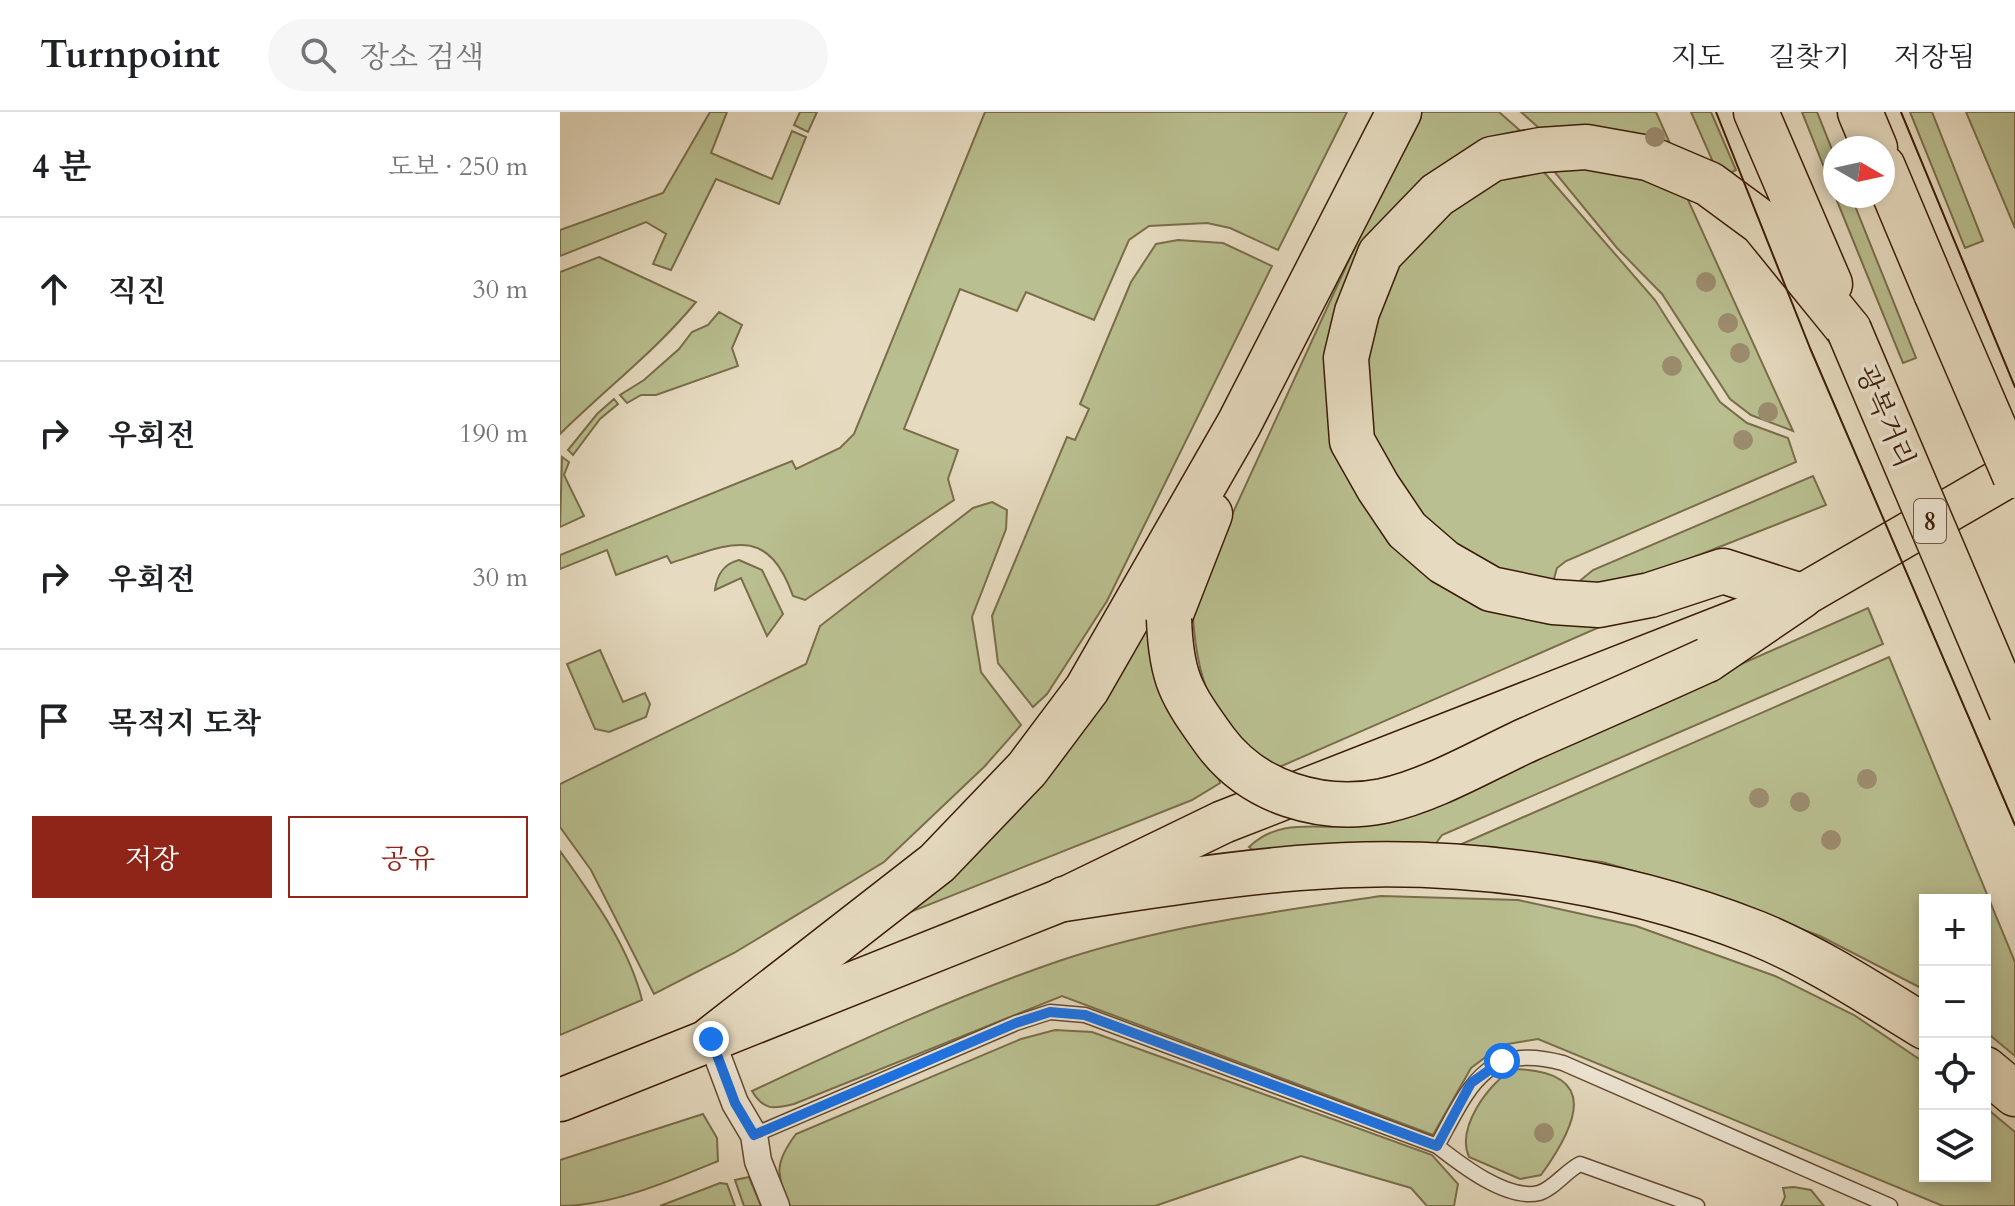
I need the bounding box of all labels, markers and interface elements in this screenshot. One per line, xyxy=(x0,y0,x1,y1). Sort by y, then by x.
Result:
search box xyxy=(268,19,828,91)
text: Turnpoint xyxy=(40,29,220,81)
icon: search xyxy=(296,33,340,77)
text: 장소 검색 xyxy=(360,37,484,78)
text: 지도 xyxy=(1671,38,1725,76)
text: 길찾기 xyxy=(1769,38,1850,76)
text: 저장됨 xyxy=(1894,38,1975,76)
north arrow xyxy=(1823,136,1895,208)
text: 4 분 xyxy=(32,144,91,190)
text: 도보 · 250 m xyxy=(388,149,528,184)
icon: ahead xyxy=(32,267,76,311)
text: 직진 xyxy=(108,271,166,312)
text: 30 m xyxy=(472,272,528,307)
street label: 광복거리 xyxy=(1846,359,1924,474)
icon: right xyxy=(32,411,76,455)
text: 우회전 xyxy=(108,415,195,456)
text: 190 m xyxy=(459,416,528,451)
road number: 8 xyxy=(1914,499,1946,543)
icon: right xyxy=(32,555,76,599)
text: 우회전 xyxy=(108,559,195,600)
text: 30 m xyxy=(472,560,528,595)
icon: arrive xyxy=(32,699,76,743)
text: 목적지 도착 xyxy=(108,703,261,744)
button: 저장 xyxy=(32,816,272,898)
button: 공유 xyxy=(288,816,528,898)
map controls xyxy=(1919,894,1991,1182)
button: + xyxy=(1919,894,1991,966)
button: − xyxy=(1919,966,1991,1038)
route end xyxy=(693,1021,729,1057)
button: locate xyxy=(1919,1038,1991,1110)
route start xyxy=(1484,1043,1520,1079)
button: layers xyxy=(1919,1110,1991,1182)

